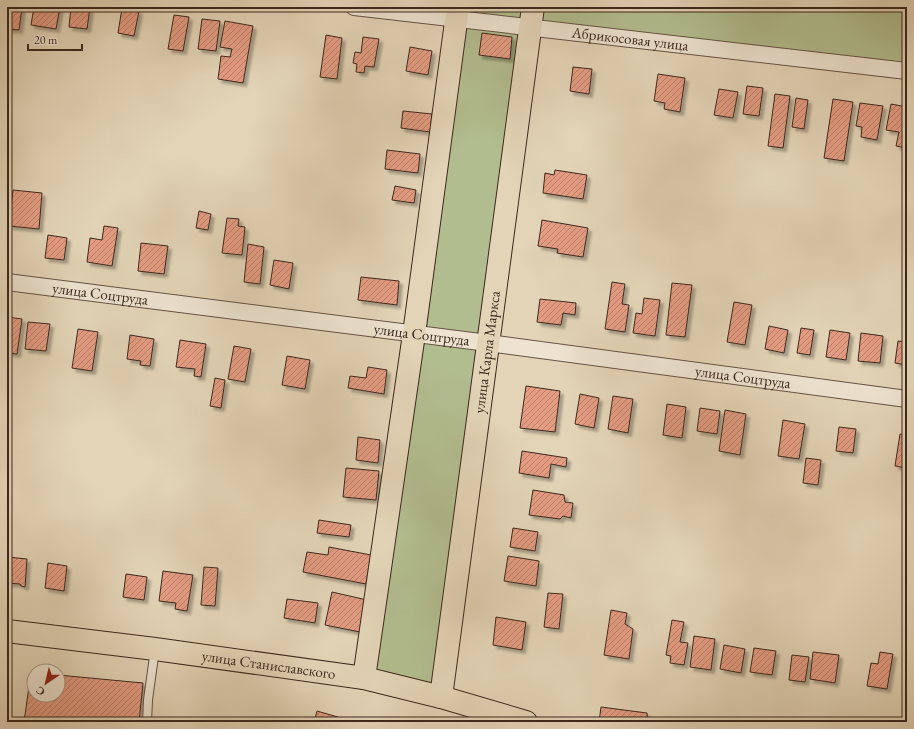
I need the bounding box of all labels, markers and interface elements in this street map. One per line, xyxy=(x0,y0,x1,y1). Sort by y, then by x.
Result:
street label: Абрикосовая улица xyxy=(570,22,690,55)
scale bar xyxy=(28,26,82,52)
text: 20 m xyxy=(34,32,58,48)
street label: улица Соцтруда xyxy=(51,278,149,309)
street label: улица Карла Маркса xyxy=(469,290,504,414)
street label: улица Соцтруда xyxy=(373,319,471,350)
street label: улица Соцтруда xyxy=(694,361,792,392)
street label: улица Станиславского xyxy=(201,646,337,683)
north arrow xyxy=(26,663,66,703)
text: С xyxy=(33,683,47,699)

